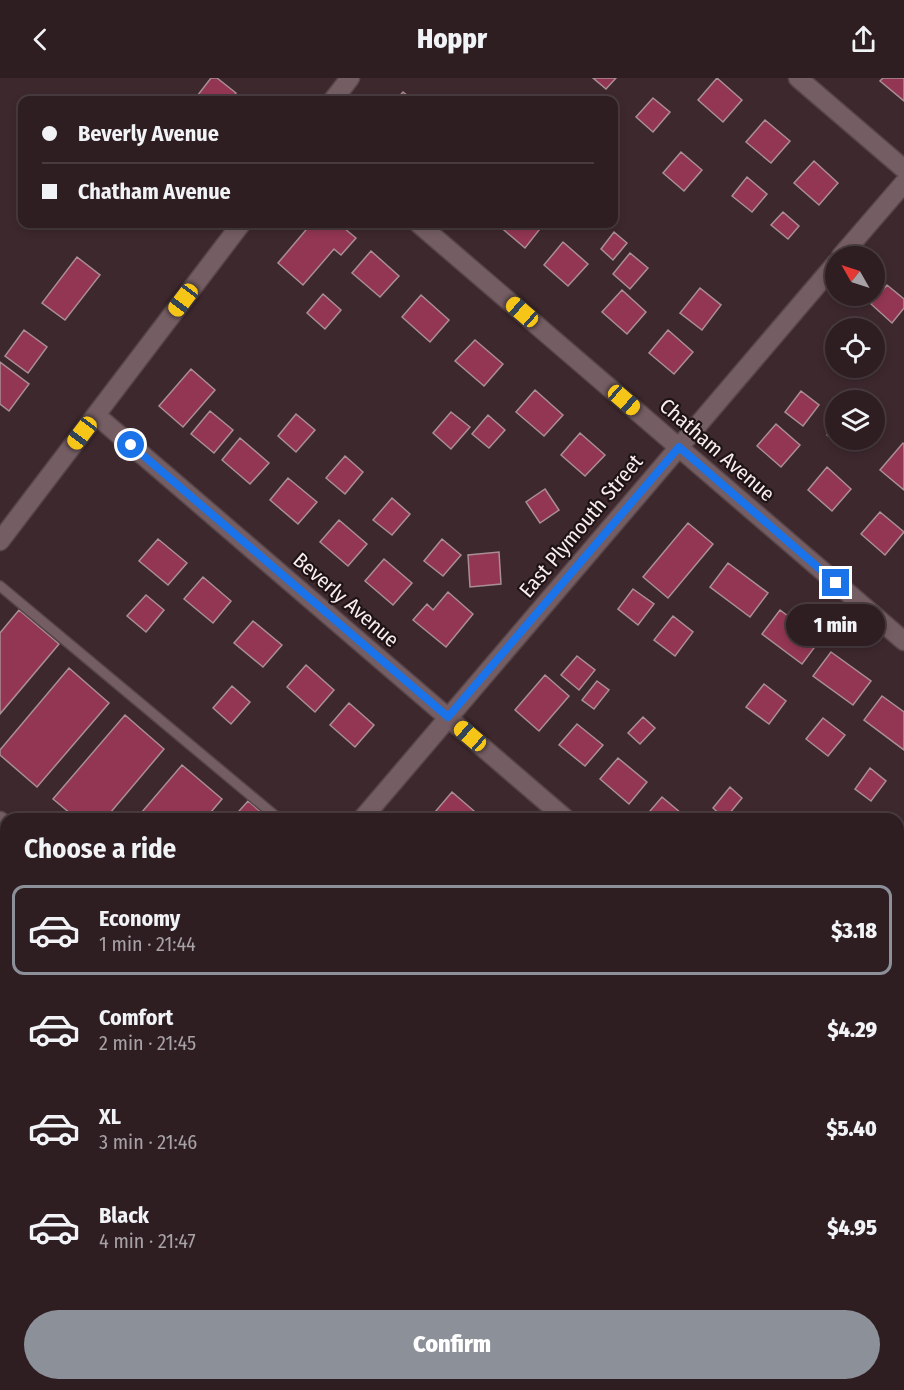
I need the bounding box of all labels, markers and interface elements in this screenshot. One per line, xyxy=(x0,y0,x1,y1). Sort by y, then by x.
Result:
icon: back xyxy=(24,23,57,56)
text: Hoppr xyxy=(417,23,487,55)
icon: share xyxy=(847,23,880,56)
text: Beverly Avenue xyxy=(78,120,219,147)
text: Chatham Avenue xyxy=(78,178,231,205)
north arrow xyxy=(825,246,885,306)
map controls xyxy=(825,246,885,450)
car xyxy=(165,280,201,320)
car xyxy=(503,293,541,331)
button: locate xyxy=(825,318,885,378)
car xyxy=(605,381,643,419)
button: layers xyxy=(825,390,885,450)
street label: Chatham Avenue xyxy=(654,393,780,507)
car xyxy=(64,413,100,453)
route start xyxy=(117,431,144,458)
street label: East Plymouth Street xyxy=(514,449,648,603)
street label: Beverly Avenue xyxy=(288,547,404,653)
route end xyxy=(822,569,849,596)
callout: 1 min xyxy=(786,604,886,646)
text: 1 min xyxy=(814,613,857,637)
car xyxy=(451,717,489,755)
text: Choose a ride xyxy=(24,833,176,865)
icon: car xyxy=(27,903,81,957)
text: Economy xyxy=(99,905,180,932)
text: $3.18 xyxy=(831,917,877,944)
text: 1 min · 21:44 xyxy=(99,932,196,956)
icon: car xyxy=(27,1002,81,1056)
text: Comfort xyxy=(99,1004,173,1031)
text: $4.29 xyxy=(827,1016,877,1043)
text: 2 min · 21:45 xyxy=(99,1031,196,1055)
icon: car xyxy=(27,1101,81,1155)
text: XL xyxy=(99,1103,121,1130)
text: $5.40 xyxy=(826,1115,877,1142)
text: 3 min · 21:46 xyxy=(99,1130,197,1154)
icon: car xyxy=(27,1200,81,1254)
text: Black xyxy=(99,1202,149,1229)
text: $4.95 xyxy=(827,1214,877,1241)
text: 4 min · 21:47 xyxy=(99,1229,196,1253)
button: Confirm xyxy=(24,1310,880,1379)

